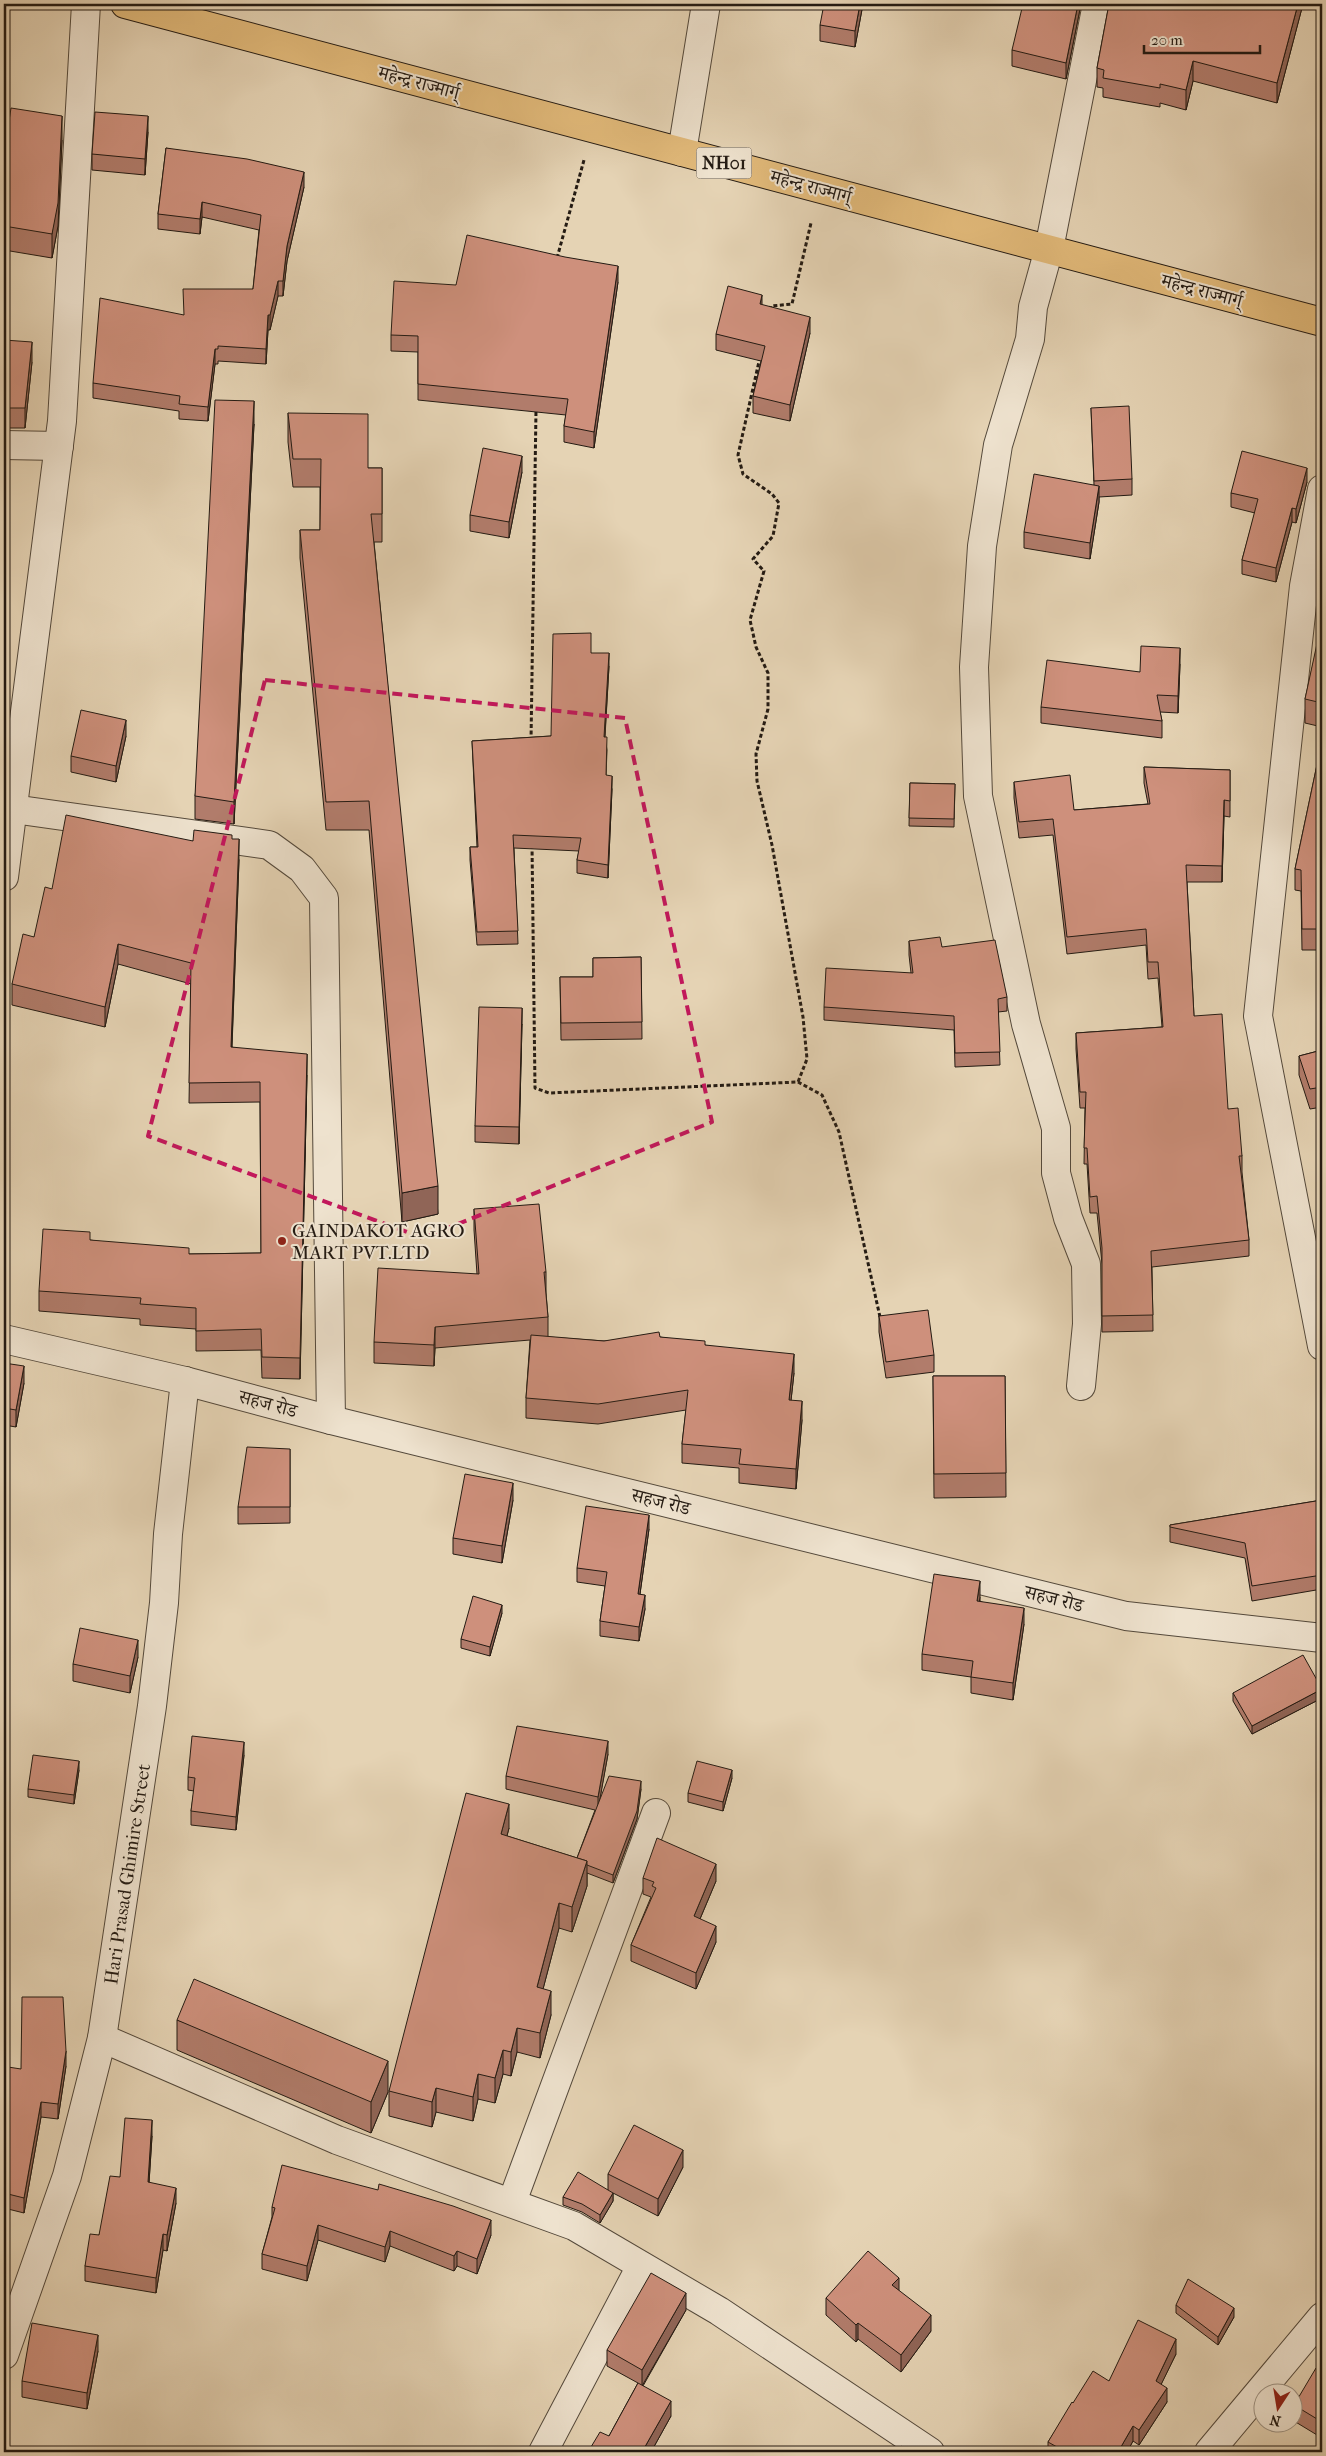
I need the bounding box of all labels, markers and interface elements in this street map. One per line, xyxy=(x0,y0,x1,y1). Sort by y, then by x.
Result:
scale bar xyxy=(1144,22,1260,54)
text: 20 m xyxy=(1151,31,1183,49)
street label: महेन्द्र राज्मार्ग् xyxy=(375,60,464,106)
road number: NH01 xyxy=(696,148,752,178)
street label: महेन्द्र राज्मार्ग् xyxy=(767,164,856,210)
street label: महेन्द्र राज्मार्ग् xyxy=(1158,268,1247,314)
place label: GAINDAKOT AGRO MART PVT.LTD xyxy=(292,1220,464,1264)
marker: GAINDAKOT AGRO MART PVT.LTD xyxy=(276,1235,288,1247)
street label: सहज रोड xyxy=(235,1385,301,1423)
street label: सहज रोड xyxy=(628,1484,693,1520)
street label: सहज रोड xyxy=(1021,1581,1086,1617)
street label: Hari Prasad Ghimire Street xyxy=(100,1762,155,1986)
north arrow xyxy=(1254,2384,1304,2434)
text: N xyxy=(1268,2411,1282,2430)

